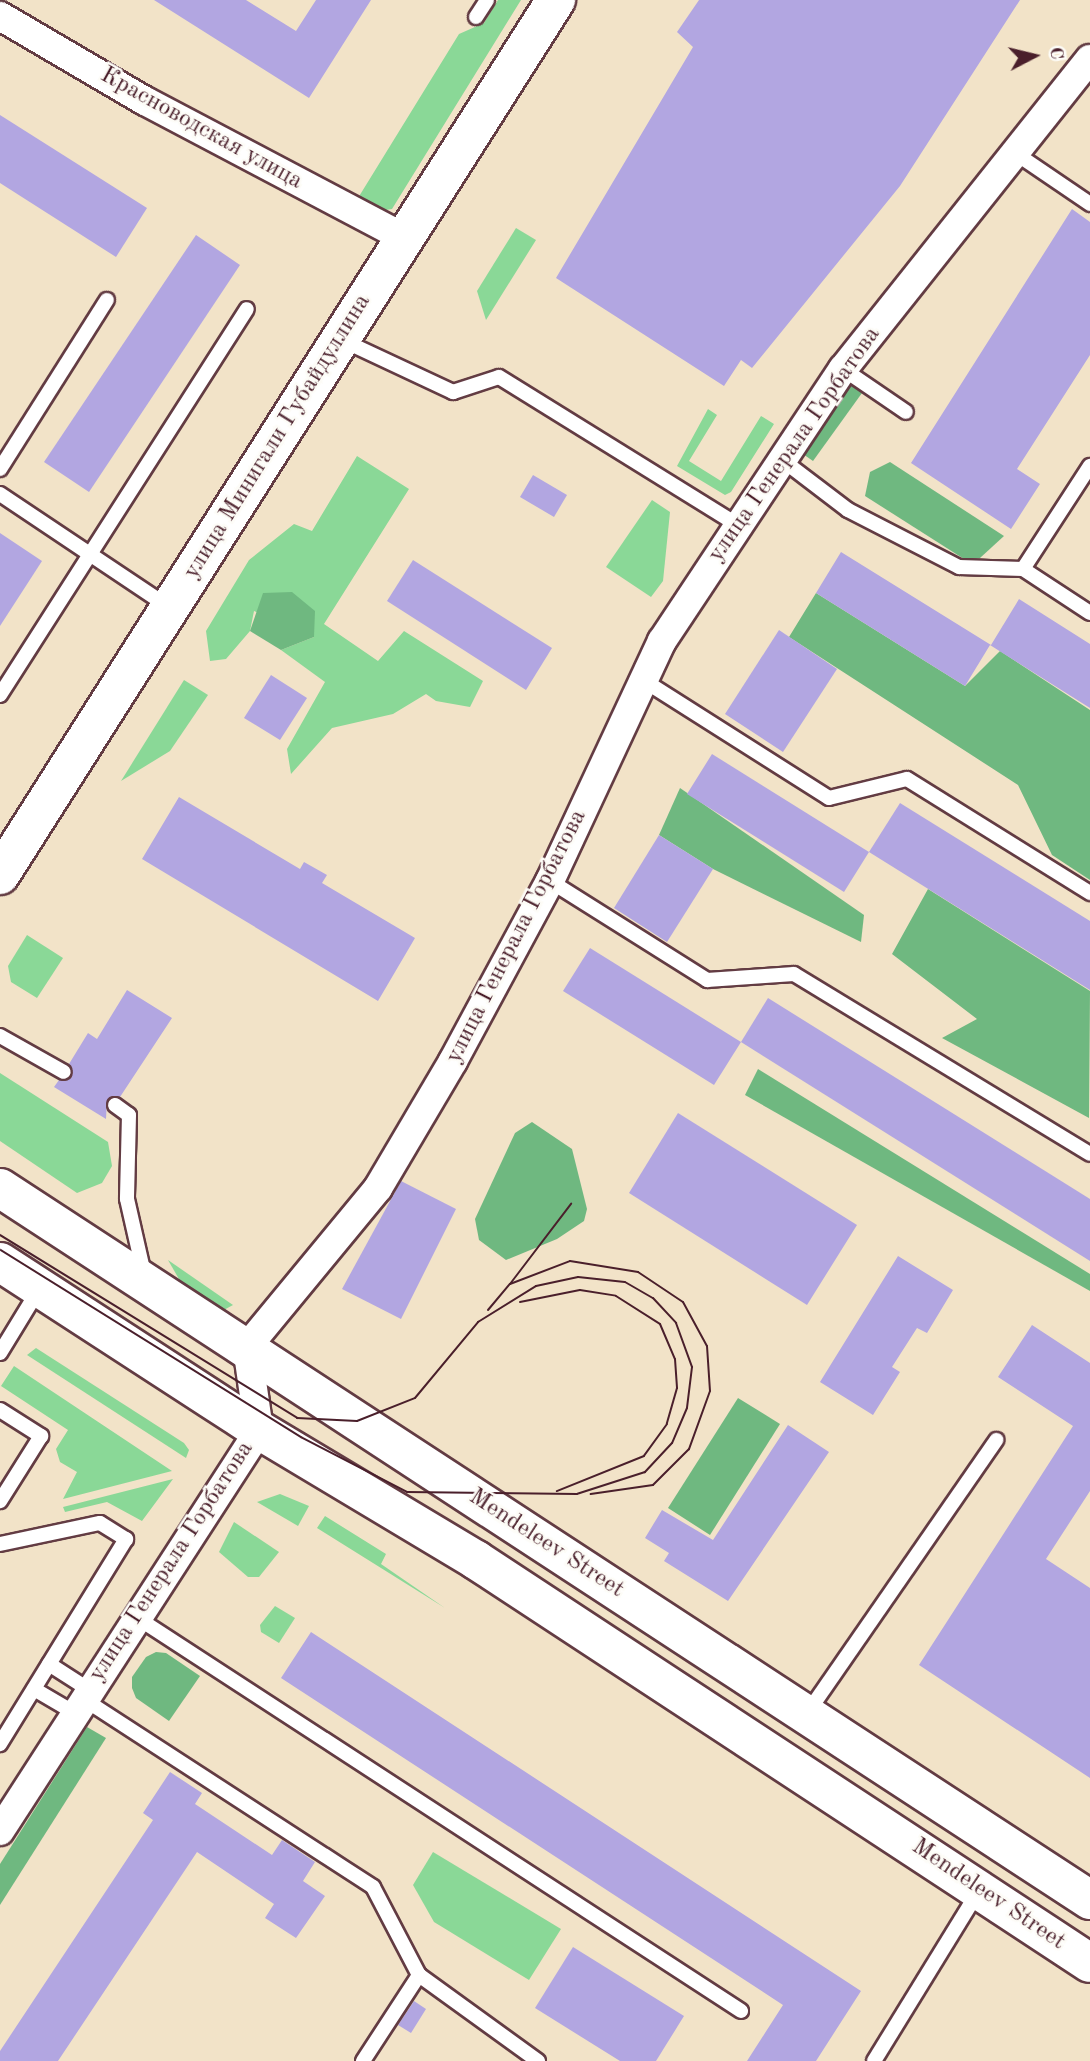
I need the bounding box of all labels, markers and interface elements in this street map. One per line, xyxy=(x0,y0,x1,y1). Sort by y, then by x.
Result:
north arrow xyxy=(999,21,1069,91)
text: С xyxy=(1045,46,1066,61)
street label: Красноводская улица xyxy=(95,61,307,197)
street label: улица Минигали Губайдуллина xyxy=(178,289,378,585)
street label: улица Генерала Горбатова xyxy=(703,322,887,568)
street label: улица Генерала Горбатова xyxy=(440,805,594,1069)
street label: улица Генерала Горбатова xyxy=(83,1436,261,1688)
street label: Mendeleev Street xyxy=(463,1483,629,1605)
street label: Mendeleev Street xyxy=(906,1833,1070,1957)

